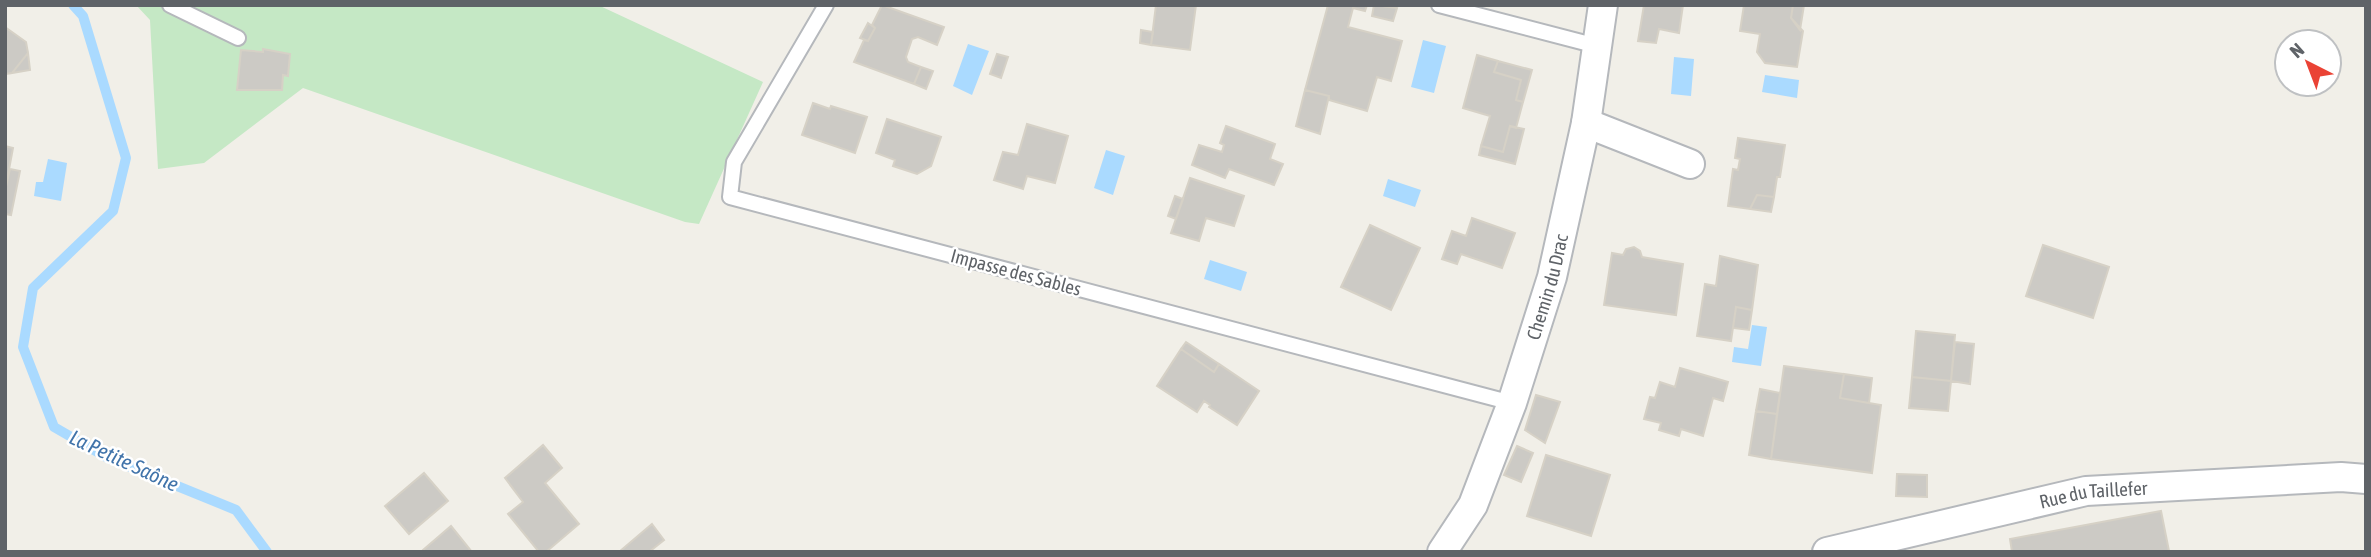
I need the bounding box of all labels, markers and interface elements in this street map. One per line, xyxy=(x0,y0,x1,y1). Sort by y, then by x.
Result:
north arrow xyxy=(2273,28,2343,98)
text: N xyxy=(2285,38,2308,62)
street label: Chemin du Drac xyxy=(1522,231,1572,342)
street label: Impasse des Sables xyxy=(948,244,1084,300)
water label: La Petite Saône xyxy=(66,424,183,496)
street label: Rue du Taillefer xyxy=(2037,477,2148,513)

